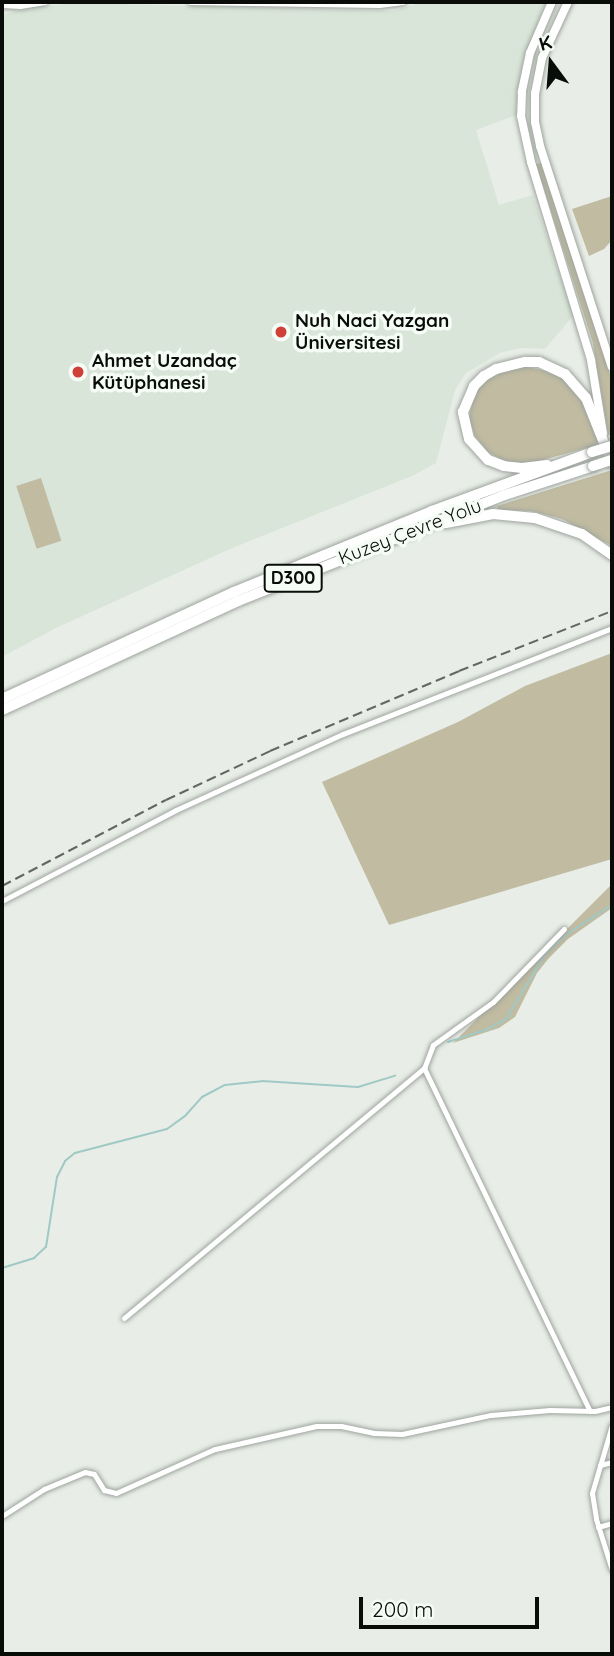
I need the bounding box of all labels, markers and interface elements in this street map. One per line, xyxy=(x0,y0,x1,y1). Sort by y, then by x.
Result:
north arrow xyxy=(516,28,586,98)
text: K xyxy=(536,30,554,56)
place label: Nuh Naci Yazgan Üniversitesi xyxy=(295,310,449,354)
marker: Nuh Naci Yazgan Üniversitesi xyxy=(273,324,289,340)
place label: Ahmet Uzandaç Kütüphanesi xyxy=(92,350,237,394)
marker: Ahmet Uzandaç Kütüphanesi xyxy=(70,364,86,380)
street label: Kuzey Çevre Yolu xyxy=(335,494,485,570)
road number: D300 xyxy=(263,564,323,592)
scale bar xyxy=(362,1582,542,1626)
text: 200 m xyxy=(372,1596,434,1622)

